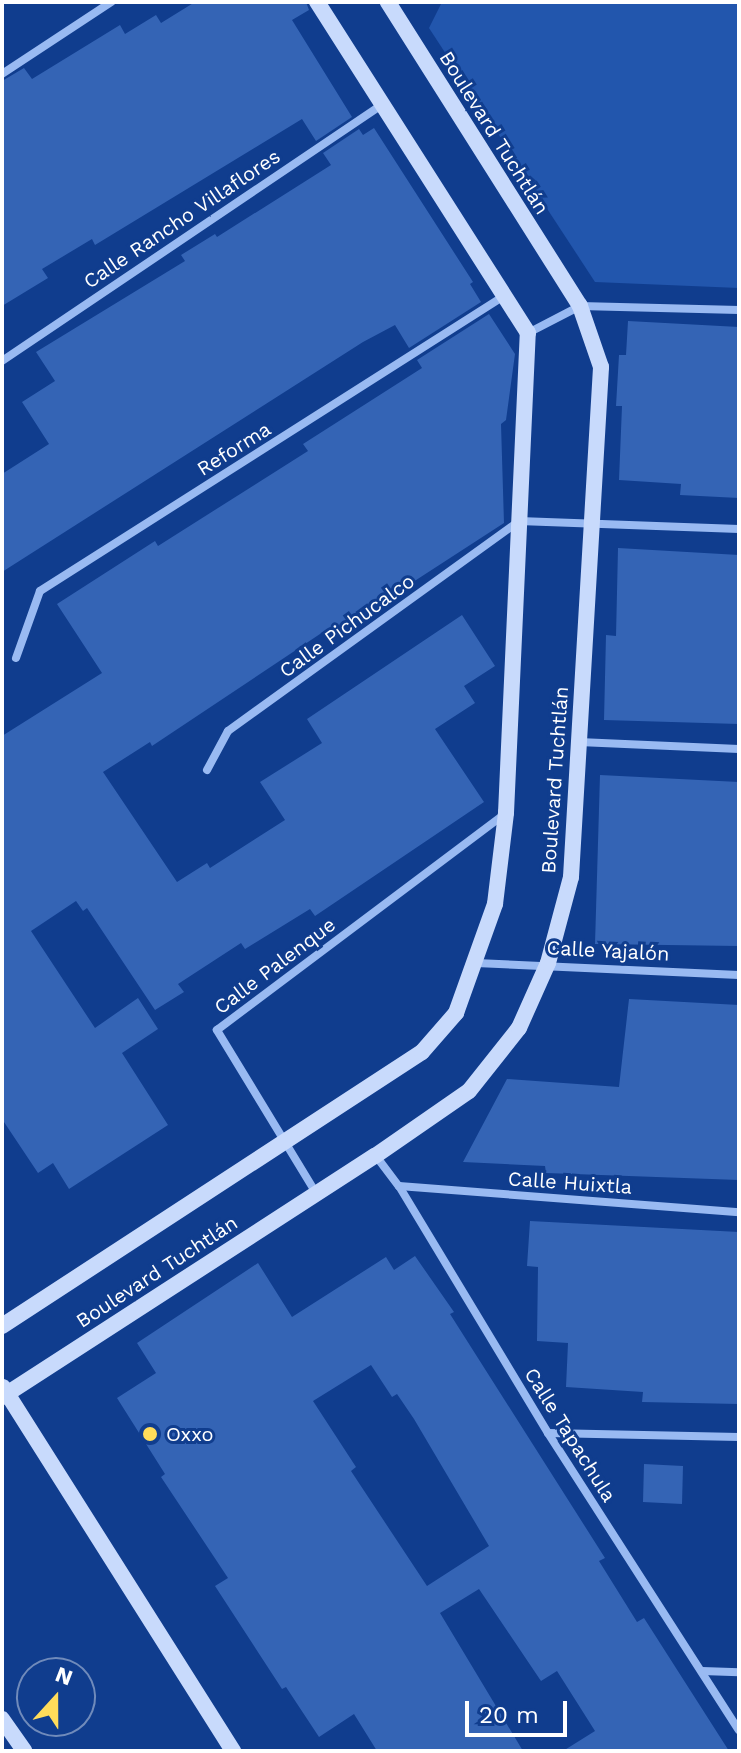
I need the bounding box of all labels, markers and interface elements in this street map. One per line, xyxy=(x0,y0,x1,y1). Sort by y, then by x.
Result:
street label: Boulevard Tuchtlán xyxy=(434,47,554,219)
street label: Calle Rancho Villaflores xyxy=(79,144,285,294)
street label: Reforma xyxy=(193,417,275,481)
street label: Calle Pichucalco xyxy=(275,569,419,683)
street label: Boulevard Tuchtlán xyxy=(536,685,574,875)
street label: Calle Palenque xyxy=(210,913,340,1019)
street label: Calle Yajalón xyxy=(546,936,670,966)
street label: Calle Huixtla xyxy=(507,1167,633,1199)
street label: Boulevard Tuchtlán xyxy=(72,1211,242,1333)
street label: Calle Tapachula xyxy=(519,1363,621,1507)
place label: Oxxo xyxy=(166,1422,214,1446)
marker: Oxxo xyxy=(141,1425,159,1443)
north arrow xyxy=(16,1657,96,1737)
text: N xyxy=(52,1661,76,1691)
scale bar xyxy=(469,1685,571,1735)
text: 20 m xyxy=(479,1701,539,1729)

